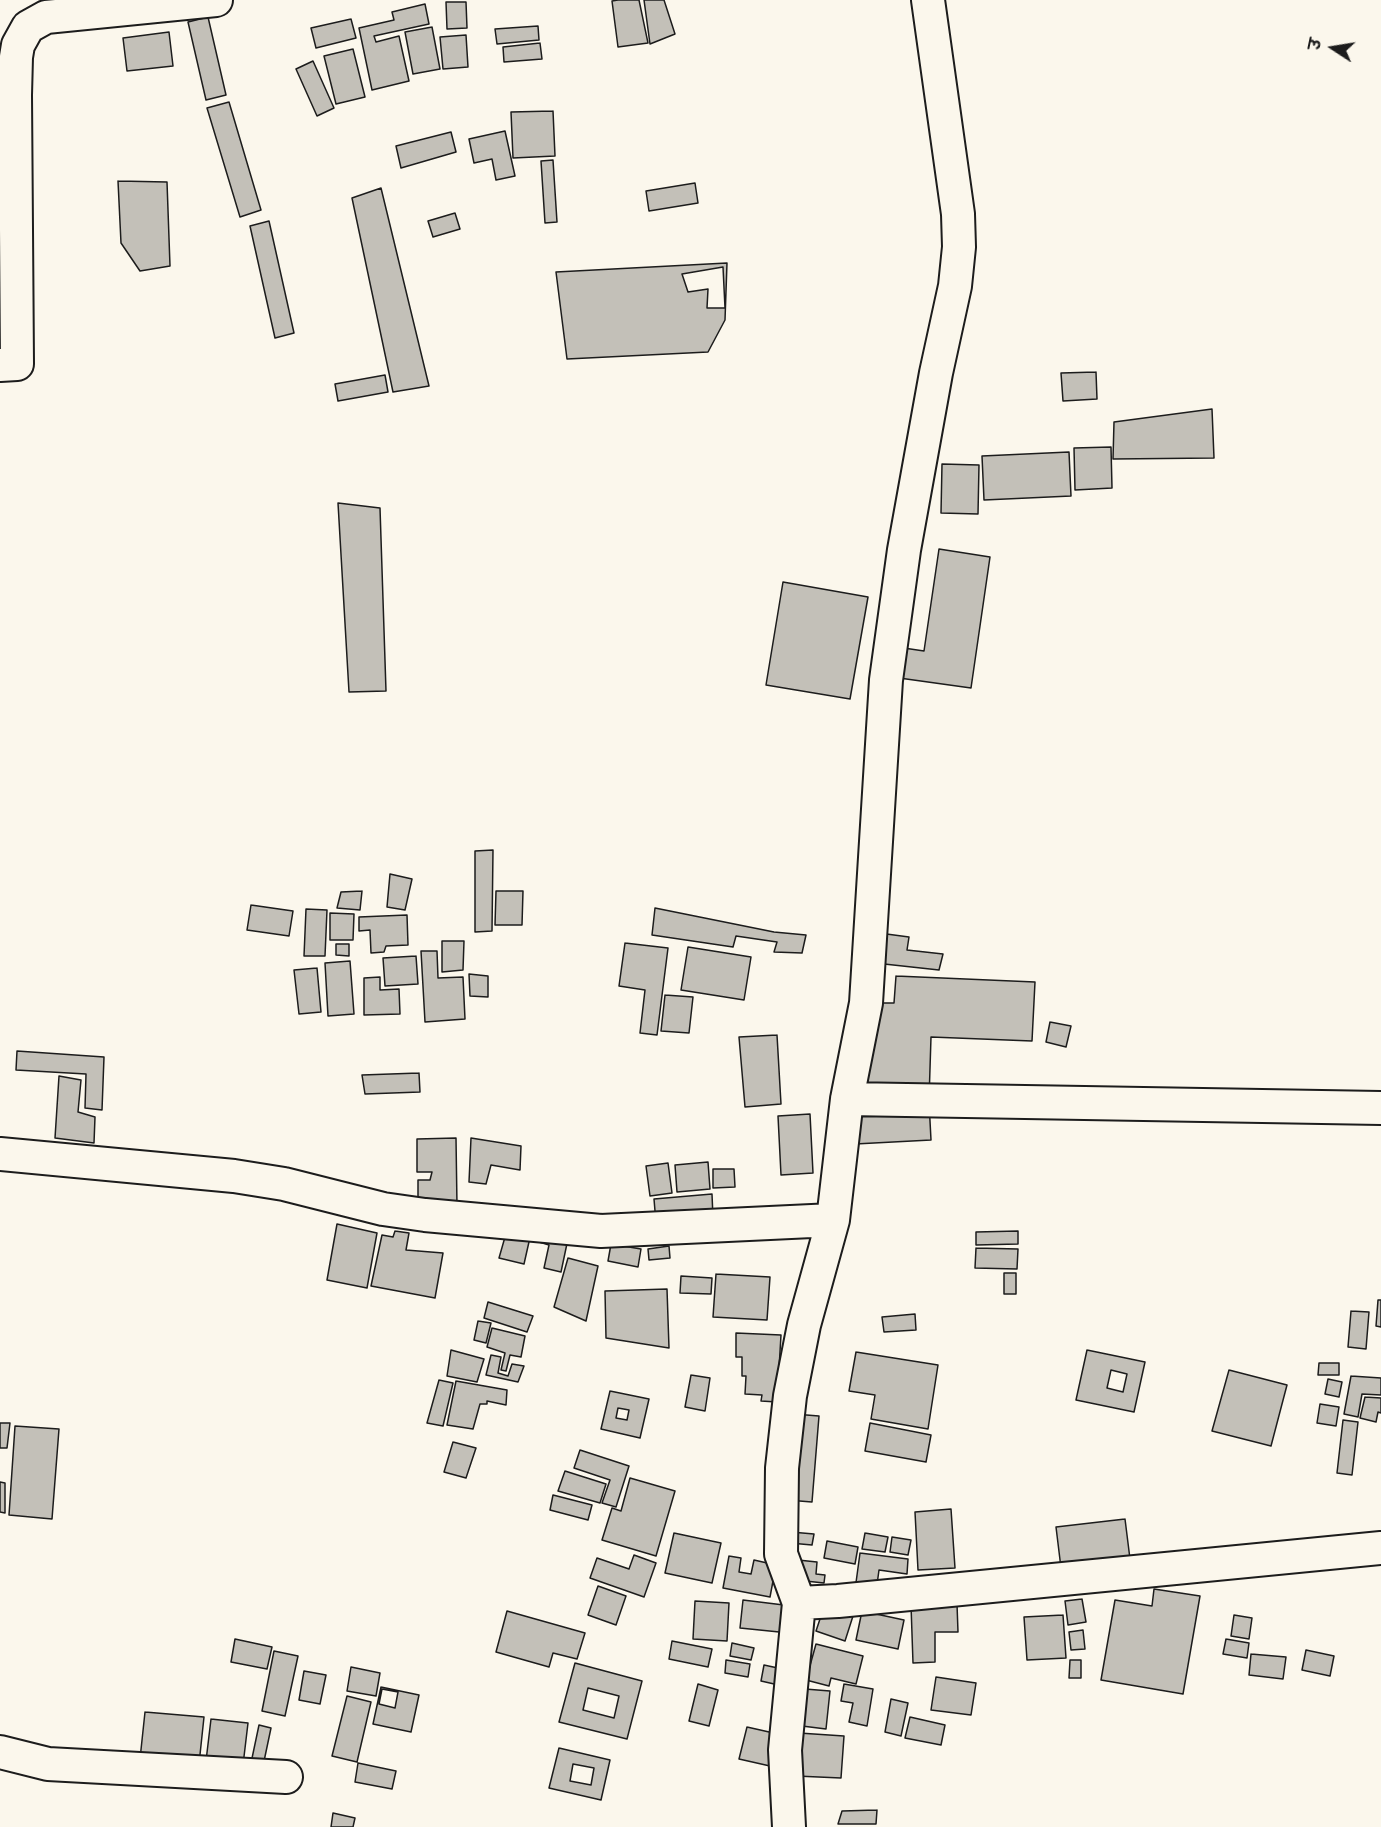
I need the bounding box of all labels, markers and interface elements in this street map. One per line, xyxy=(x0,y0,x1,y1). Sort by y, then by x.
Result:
north arrow xyxy=(1303,18,1363,78)
text: उ xyxy=(1300,36,1330,52)

